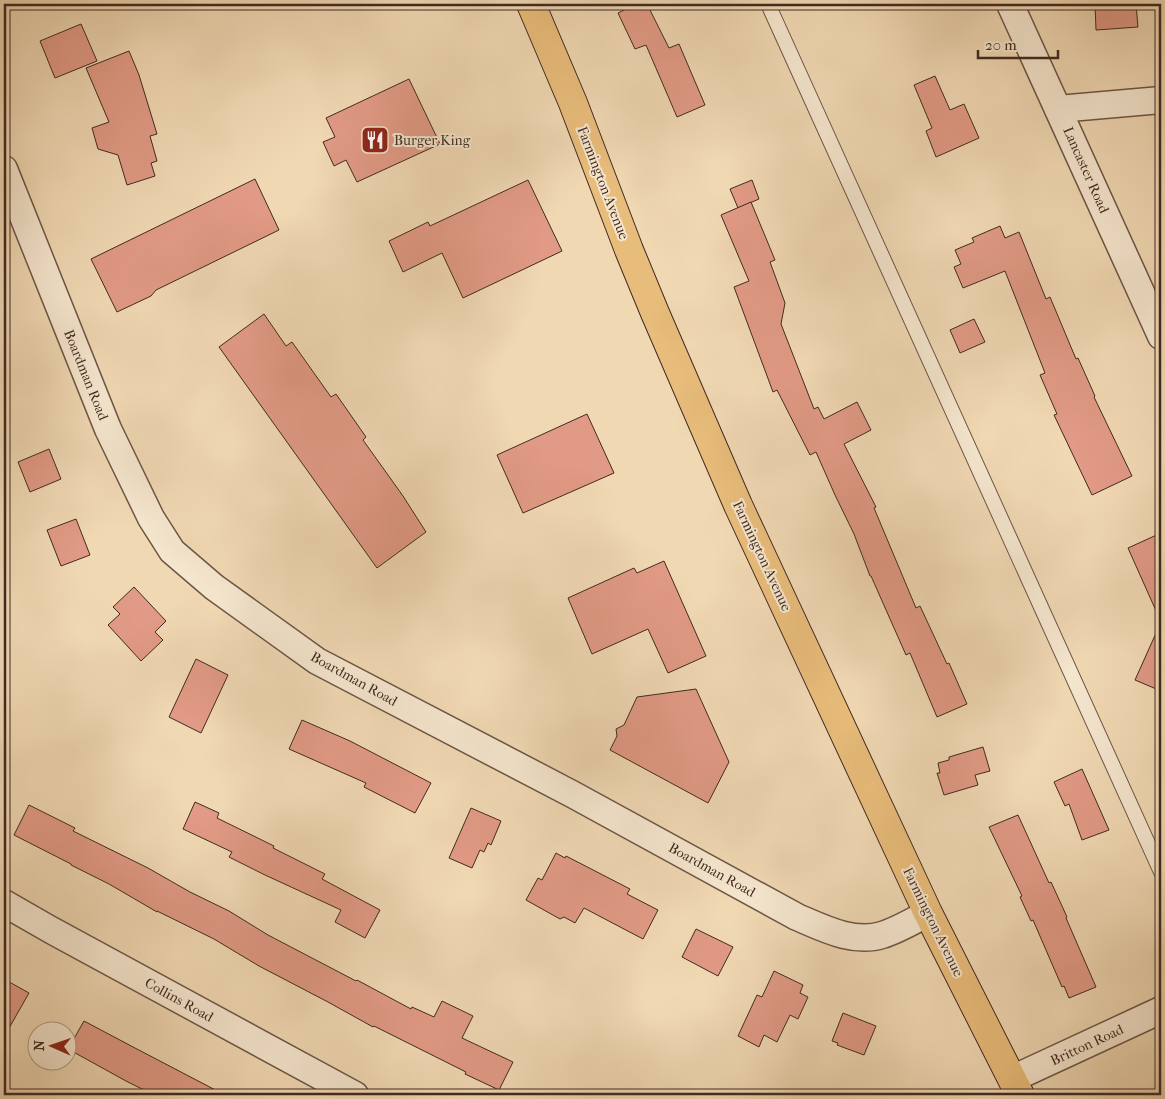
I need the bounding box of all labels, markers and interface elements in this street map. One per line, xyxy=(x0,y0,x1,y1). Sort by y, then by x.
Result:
scale bar xyxy=(978,28,1058,60)
text: 20 m xyxy=(985,36,1017,54)
street label: Farmington Avenue xyxy=(574,124,632,242)
street label: Lancaster Road xyxy=(1059,124,1113,216)
restaurant icon: Burger King xyxy=(360,125,390,155)
place label: Burger King xyxy=(394,132,471,149)
street label: Boardman Road xyxy=(60,327,112,423)
street label: Farmington Avenue xyxy=(729,498,795,614)
street label: Boardman Road xyxy=(308,648,401,710)
street label: Boardman Road xyxy=(666,839,759,901)
street label: Farmington Avenue xyxy=(899,864,967,980)
street label: Collins Road xyxy=(142,974,217,1026)
street label: Britton Road xyxy=(1048,1021,1126,1069)
north arrow xyxy=(28,1022,78,1072)
text: N xyxy=(31,1040,48,1051)

